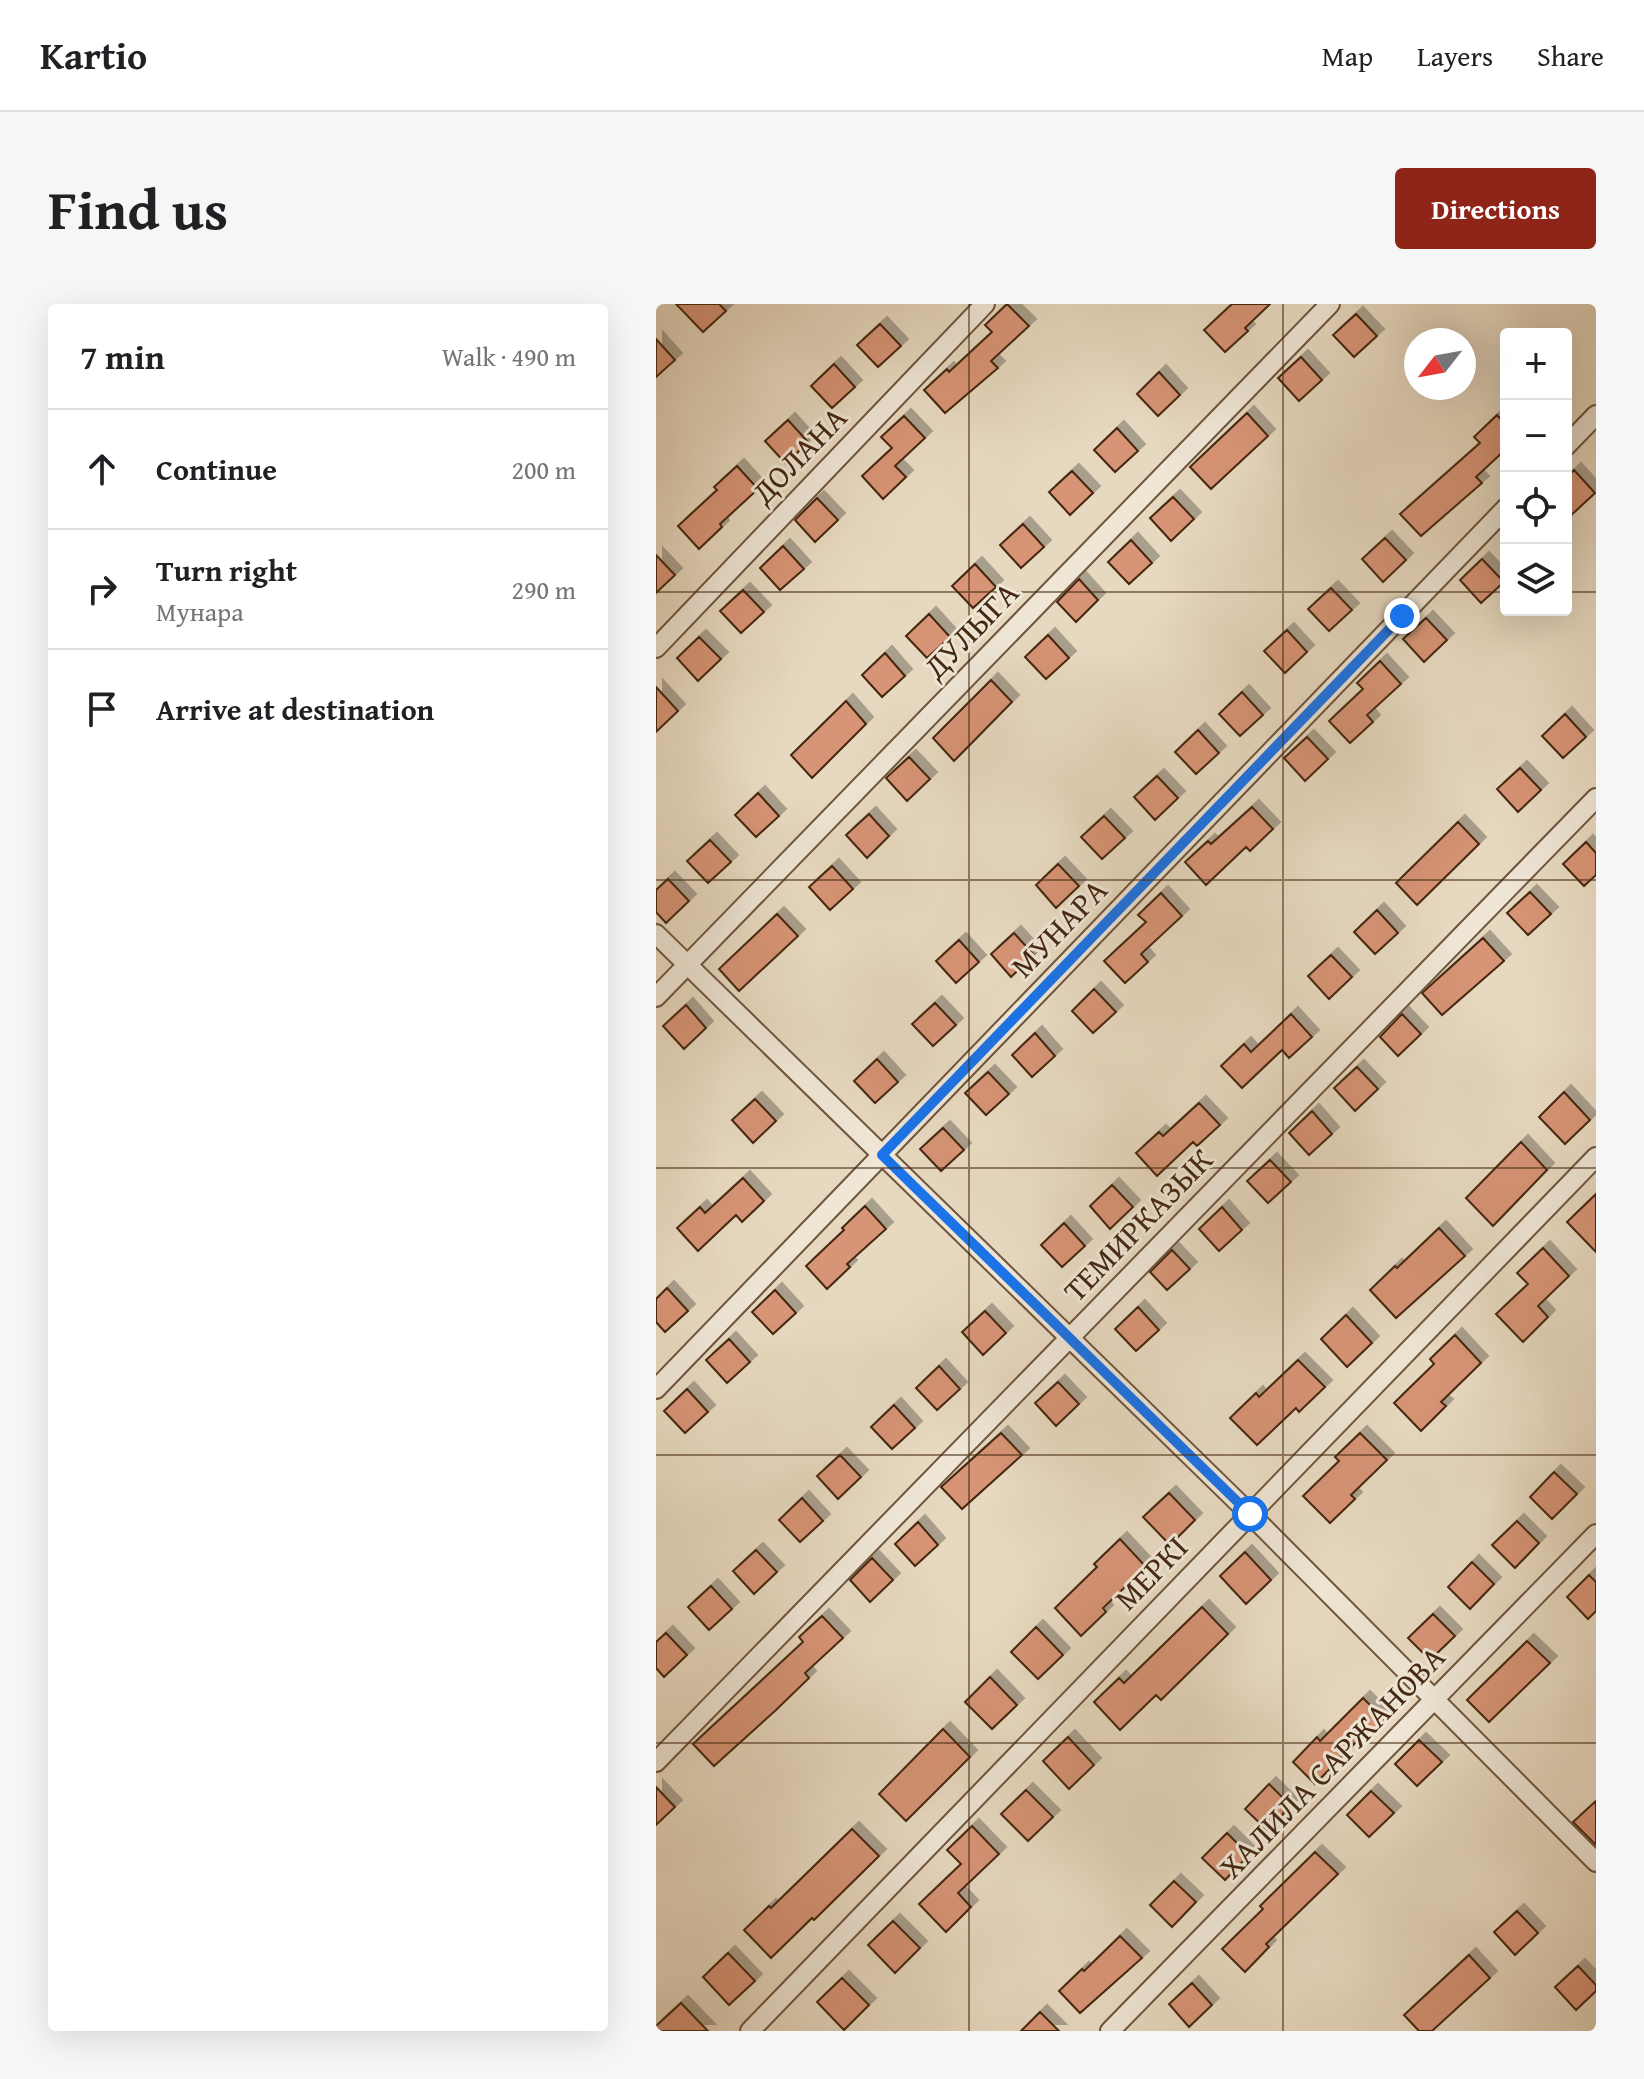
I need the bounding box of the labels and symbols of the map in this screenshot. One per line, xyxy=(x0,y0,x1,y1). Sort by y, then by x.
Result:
north arrow xyxy=(1404,328,1476,400)
street label: ДОЛАНА xyxy=(739,395,858,515)
street label: ДУЛЫГА xyxy=(911,570,1030,690)
route end xyxy=(1384,598,1420,634)
street label: МУНАРА xyxy=(999,867,1118,988)
street label: ТЕМИРКАЗЫК xyxy=(1052,1137,1224,1312)
route start xyxy=(1232,1496,1268,1532)
street label: МЕРКІ xyxy=(1103,1525,1198,1621)
street label: ХАЛИЛА САРЖАНОВА xyxy=(1208,1634,1456,1889)

